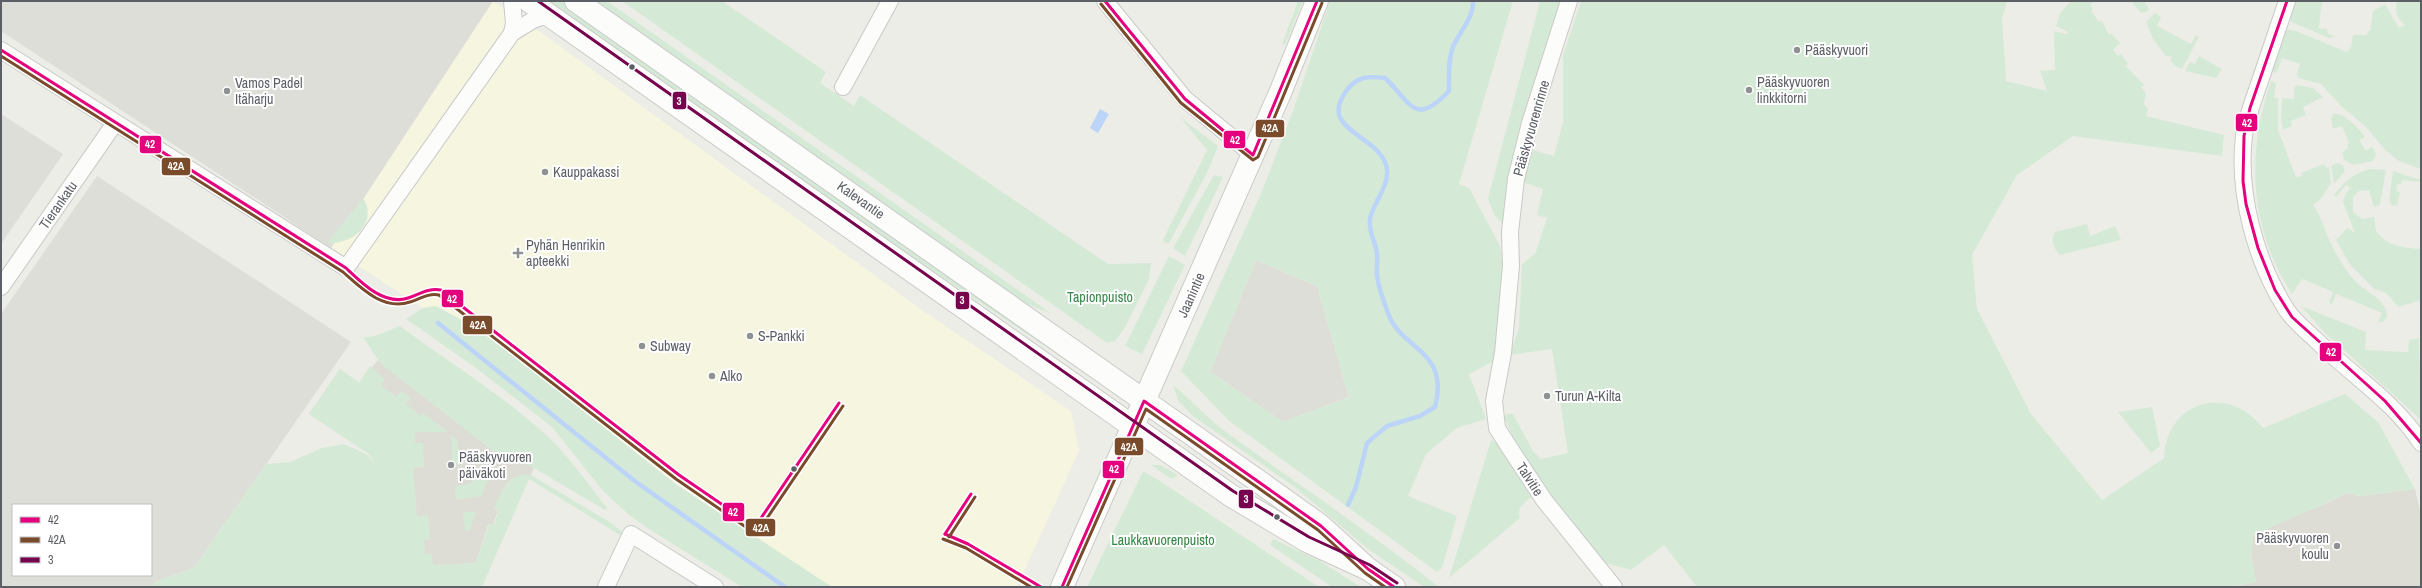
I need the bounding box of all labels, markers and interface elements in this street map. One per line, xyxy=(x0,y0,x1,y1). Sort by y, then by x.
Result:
place label: Pääskyvuori xyxy=(1805,41,1868,59)
marker: Pääskyvuori xyxy=(1792,45,1802,55)
unlabelled marker xyxy=(627,62,637,72)
place label: Pääskyvuoren linkkitorni xyxy=(1757,73,1830,107)
place label: Vamos Padel Itäharju xyxy=(235,74,302,108)
street label: Pääskyvuorenrinne xyxy=(1509,78,1553,178)
marker: Pääskyvuoren linkkitorni xyxy=(1744,85,1754,95)
marker: Vamos Padel Itäharju xyxy=(222,86,232,96)
line badge: 3 xyxy=(672,91,687,110)
text: 3 xyxy=(676,94,682,108)
line badge: 42 xyxy=(2235,113,2258,132)
text: 42 xyxy=(2242,116,2252,130)
line badge: 42A xyxy=(1255,119,1285,138)
text: 42A xyxy=(1262,121,1279,135)
line badge: 42 xyxy=(1223,130,1246,149)
text: 42 xyxy=(1230,133,1240,147)
line badge: 42 xyxy=(139,135,162,154)
text: 42 xyxy=(145,137,155,151)
line badge: 42A xyxy=(161,157,191,176)
text: 42A xyxy=(168,159,185,173)
place label: Kauppakassi xyxy=(553,163,619,181)
marker: Kauppakassi xyxy=(540,167,550,177)
street label: Tierankatu xyxy=(35,177,81,233)
street label: Kalevantie xyxy=(834,177,888,223)
place label: Pyhän Henrikin apteekki xyxy=(526,236,605,270)
marker: Pyhän Henrikin apteekki xyxy=(513,248,523,258)
street label: Jaanintie xyxy=(1173,270,1209,320)
park label: Tapionpuisto xyxy=(1067,288,1133,306)
line badge: 42 xyxy=(441,289,464,308)
line badge: 3 xyxy=(955,291,970,310)
text: 42 xyxy=(447,292,457,306)
text: 3 xyxy=(959,293,965,307)
line badge: 42A xyxy=(462,315,493,335)
text: 42A xyxy=(470,318,487,332)
place label: S-Pankki xyxy=(758,327,805,345)
marker: S-Pankki xyxy=(745,331,755,341)
place label: Subway xyxy=(650,337,691,355)
marker: Subway xyxy=(637,341,647,351)
line badge: 42 xyxy=(2319,342,2342,362)
text: 42 xyxy=(2326,345,2336,359)
place label: Alko xyxy=(719,367,742,385)
marker: Alko xyxy=(707,371,717,381)
place label: Turun A-Kilta xyxy=(1555,387,1622,405)
marker: Turun A-Kilta xyxy=(1542,391,1552,401)
line badge: 42A xyxy=(1114,437,1144,456)
text: 42A xyxy=(1121,440,1138,454)
place label: Pääskyvuoren päiväkoti xyxy=(459,448,532,482)
street label: Talvitie xyxy=(1512,459,1548,499)
marker: Pääskyvuoren päiväkoti xyxy=(446,460,456,470)
line badge: 42 xyxy=(1102,460,1125,479)
text: 42 xyxy=(1109,462,1119,476)
unlabelled marker xyxy=(789,464,799,474)
line badge: 3 xyxy=(1238,489,1254,509)
text: 3 xyxy=(1243,492,1249,506)
line badge: 42 xyxy=(722,502,745,522)
legend xyxy=(12,504,152,576)
text: 42 xyxy=(728,505,738,519)
text: 42 xyxy=(48,512,59,528)
unlabelled marker xyxy=(1272,512,1282,522)
line badge: 42A xyxy=(745,518,776,537)
text: 42A xyxy=(753,521,770,535)
place label: Pääskyvuoren koulu xyxy=(2256,529,2329,563)
park label: Laukkavuorenpuisto xyxy=(1111,531,1215,549)
text: 42A xyxy=(48,532,66,548)
marker: Pääskyvuoren koulu xyxy=(2332,541,2342,551)
text: 3 xyxy=(48,552,53,568)

